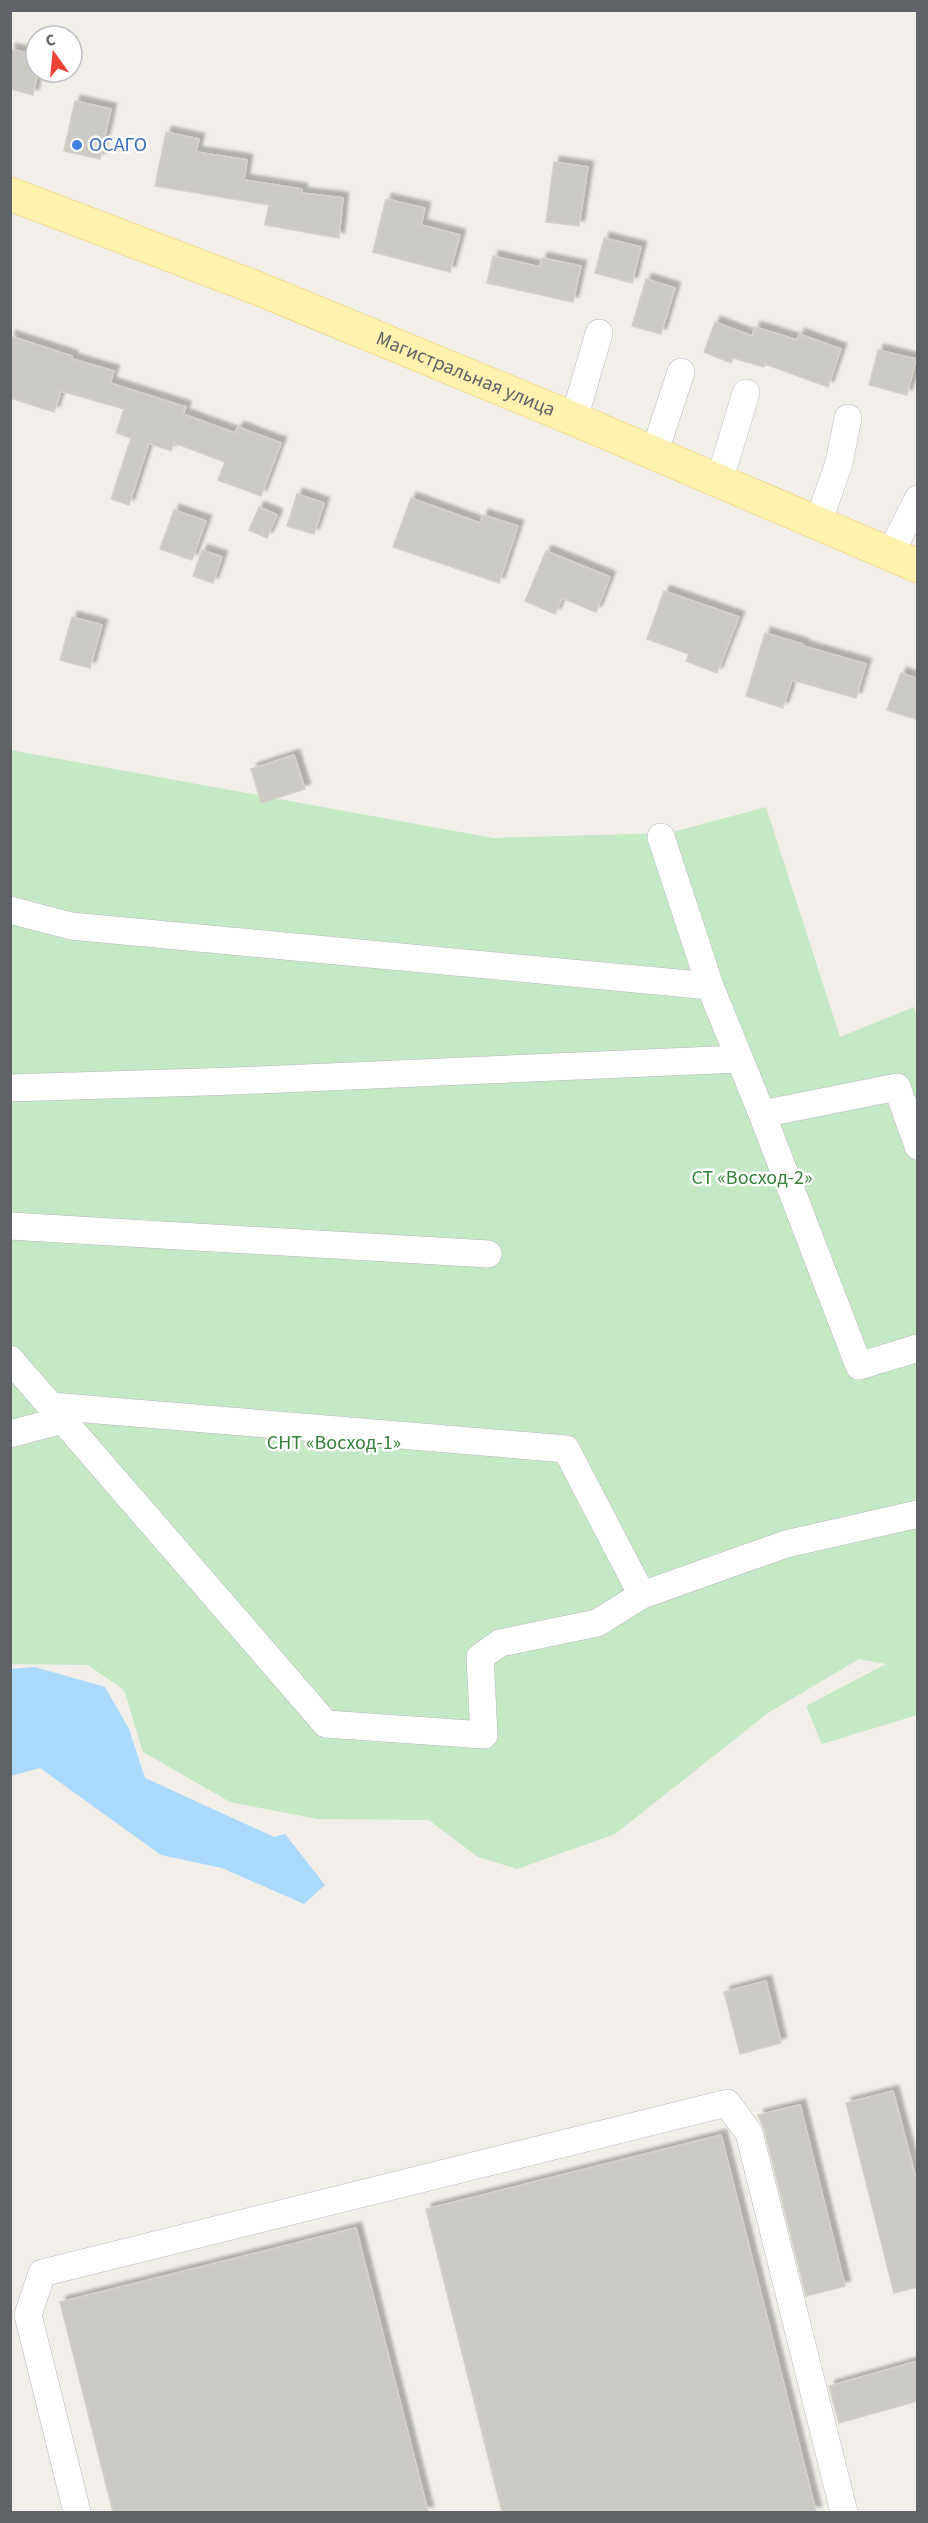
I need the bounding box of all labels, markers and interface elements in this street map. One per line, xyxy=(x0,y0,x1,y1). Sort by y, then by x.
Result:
north arrow xyxy=(24,24,84,84)
text: С xyxy=(43,29,58,52)
place label: ОСАГО xyxy=(89,131,147,159)
marker: ОСАГО xyxy=(70,138,84,152)
street label: Магистральная улица xyxy=(372,325,560,424)
park label: СТ «Восход-2» xyxy=(692,1164,812,1192)
park label: СНТ «Восход-1» xyxy=(267,1429,401,1457)

